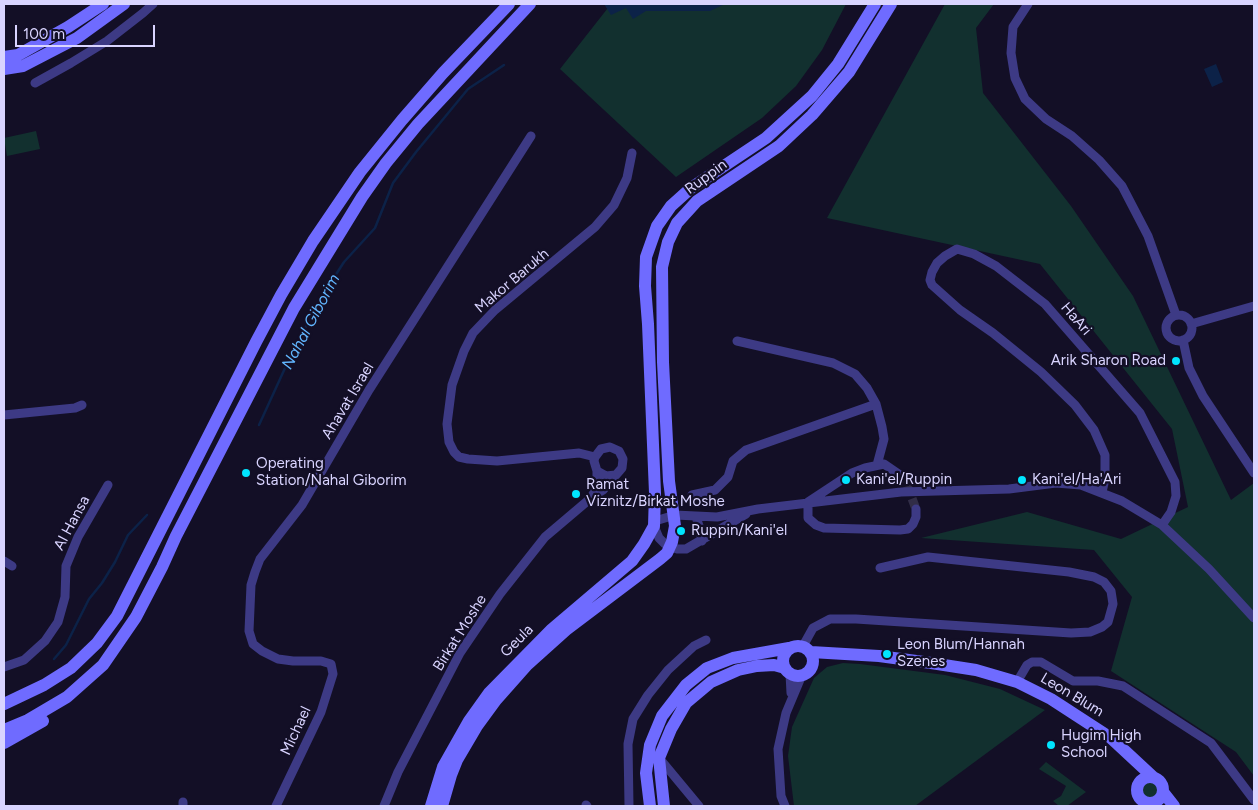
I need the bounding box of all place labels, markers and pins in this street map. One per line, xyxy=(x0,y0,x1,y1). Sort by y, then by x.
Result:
place label: Arik Sharon Road xyxy=(1051,352,1166,370)
marker: Arik Sharon Road xyxy=(1170,355,1182,367)
place label: Operating Station/Nahal Giborim xyxy=(256,455,407,490)
marker: Operating Station/Nahal Giborim xyxy=(240,467,252,479)
place label: Kani'el/Ruppin xyxy=(856,471,952,489)
place label: Kani'el/Ha'Ari xyxy=(1032,471,1121,489)
marker: Kani'el/Ruppin xyxy=(840,474,852,486)
marker: Kani'el/Ha'Ari xyxy=(1016,474,1028,486)
place label: Ramat Viznitz/Birkat Moshe xyxy=(586,476,725,511)
marker: Ramat Viznitz/Birkat Moshe xyxy=(570,488,582,500)
place label: Ruppin/Kani'el xyxy=(691,522,787,540)
marker: Ruppin/Kani'el xyxy=(675,525,687,537)
place label: Leon Blum/Hannah Szenes xyxy=(897,636,1025,671)
marker: Leon Blum/Hannah Szenes xyxy=(881,648,893,660)
place label: Hugim High School xyxy=(1061,727,1141,762)
marker: Hugim High School xyxy=(1045,739,1057,751)

